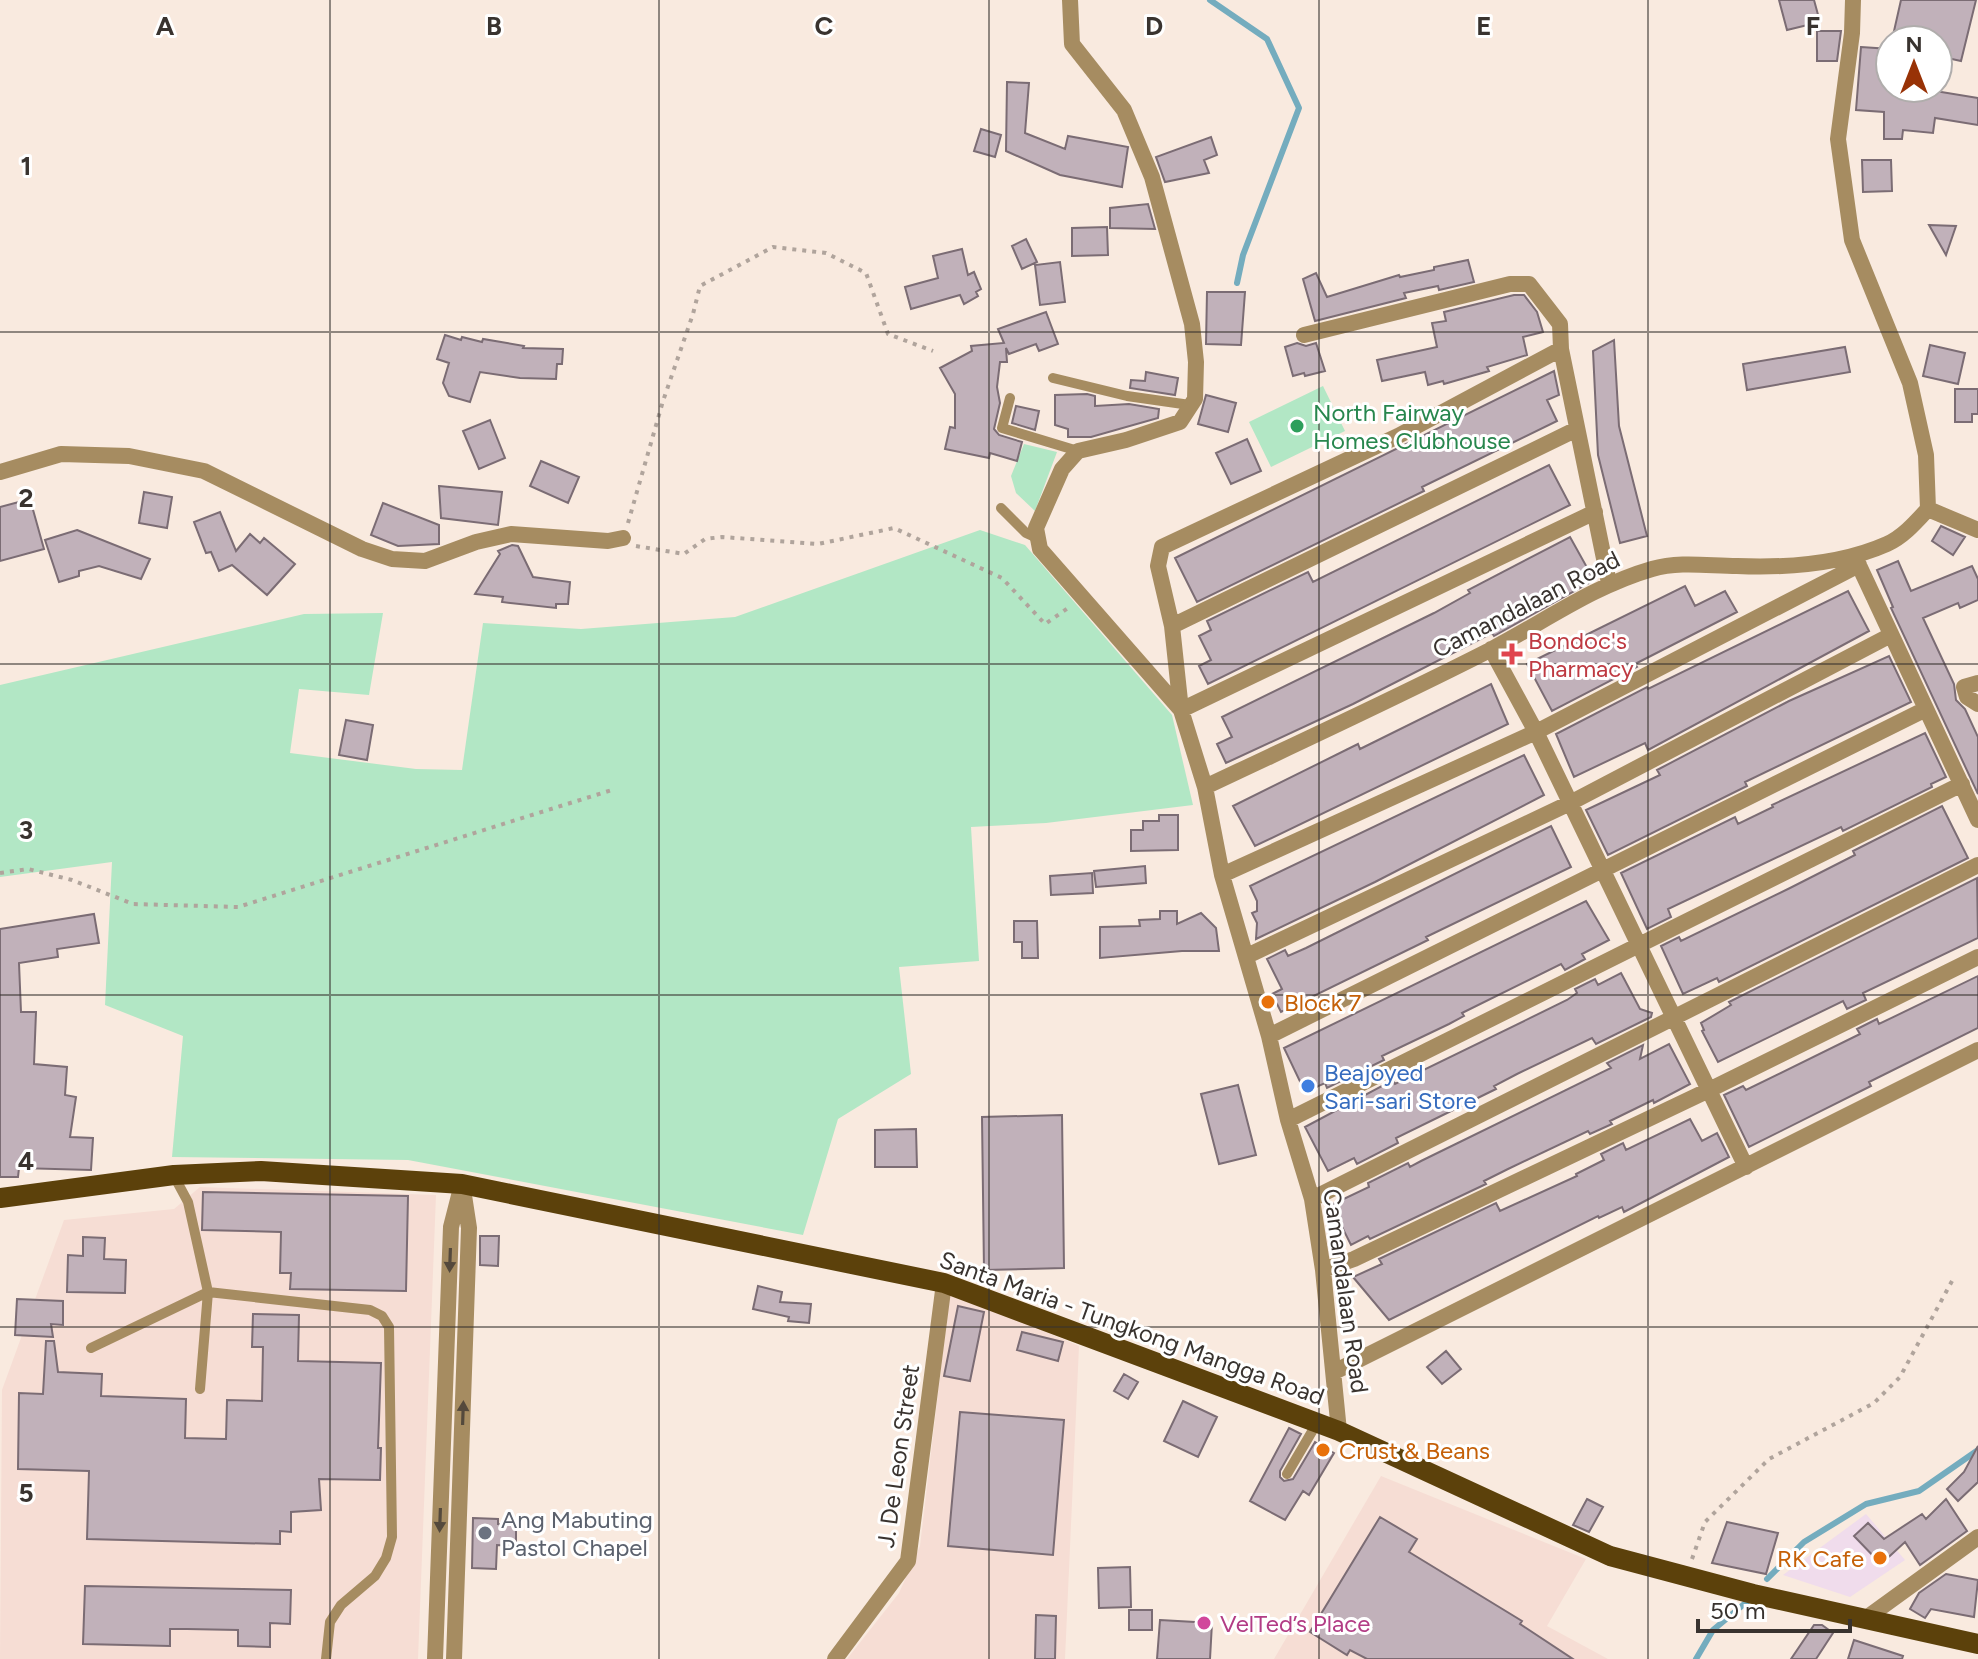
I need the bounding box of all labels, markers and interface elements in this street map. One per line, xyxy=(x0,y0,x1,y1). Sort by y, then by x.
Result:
text: A xyxy=(156,10,175,42)
text: B xyxy=(486,10,502,42)
text: C xyxy=(815,10,834,42)
text: D xyxy=(1145,10,1163,42)
text: E xyxy=(1476,10,1492,42)
text: F xyxy=(1806,10,1820,42)
north arrow xyxy=(1874,24,1954,104)
text: N xyxy=(1905,31,1923,58)
text: 1 xyxy=(21,150,31,182)
place label: North Fairway Homes Clubhouse xyxy=(1313,398,1511,455)
marker: North Fairway Homes Clubhouse xyxy=(1288,417,1306,435)
text: 2 xyxy=(18,482,34,514)
street label: Camandalaan Road xyxy=(1428,544,1624,664)
place label: Bondoc's Pharmacy xyxy=(1528,626,1634,683)
marker: Bondoc's Pharmacy xyxy=(1503,645,1521,663)
text: 3 xyxy=(19,814,33,846)
place label: Block 7 xyxy=(1284,988,1361,1017)
marker: Block 7 xyxy=(1259,993,1277,1011)
place label: Beajoyed Sari-sari Store xyxy=(1324,1058,1477,1115)
marker: Beajoyed Sari-sari Store xyxy=(1299,1077,1317,1095)
text: 4 xyxy=(18,1145,34,1177)
street label: Camandalaan Road xyxy=(1317,1187,1375,1395)
street label: Santa Maria - Tungkong Mangga Road xyxy=(936,1245,1328,1411)
one-way arrow xyxy=(443,1248,456,1273)
street label: J. De Leon Street xyxy=(871,1362,925,1550)
one-way arrow xyxy=(456,1400,469,1425)
place label: Crust & Beans xyxy=(1339,1436,1490,1465)
marker: Crust & Beans xyxy=(1314,1441,1332,1459)
text: 5 xyxy=(18,1477,34,1509)
place label: Ang Mabuting Pastol Chapel xyxy=(501,1505,653,1562)
one-way arrow xyxy=(434,1508,447,1533)
marker: Ang Mabuting Pastol Chapel xyxy=(476,1524,494,1542)
place label: RK Cafe xyxy=(1777,1544,1864,1573)
marker: RK Cafe xyxy=(1871,1549,1889,1567)
scale bar xyxy=(1698,1583,1850,1633)
text: 50 m xyxy=(1710,1596,1766,1625)
place label: VelTed’s Place xyxy=(1220,1609,1370,1638)
marker: VelTed’s Place xyxy=(1195,1614,1213,1632)

